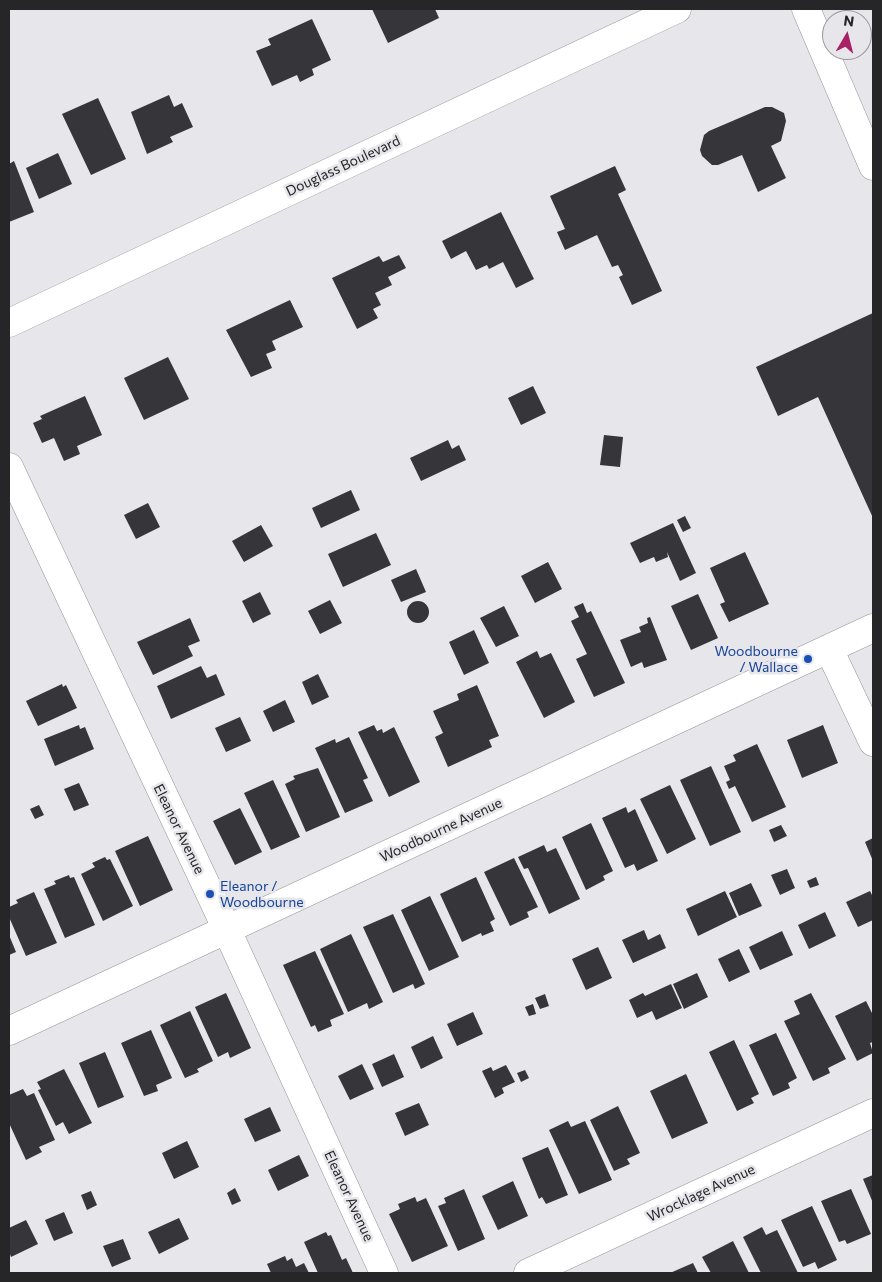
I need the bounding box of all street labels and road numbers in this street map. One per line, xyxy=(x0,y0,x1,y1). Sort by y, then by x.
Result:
street label: Douglass Boulevard xyxy=(283,132,403,200)
street label: Eleanor Avenue xyxy=(150,781,208,877)
street label: Woodbourne Avenue xyxy=(377,794,505,866)
street label: Eleanor Avenue xyxy=(321,1148,377,1244)
street label: Wrocklage Avenue xyxy=(644,1161,758,1225)

